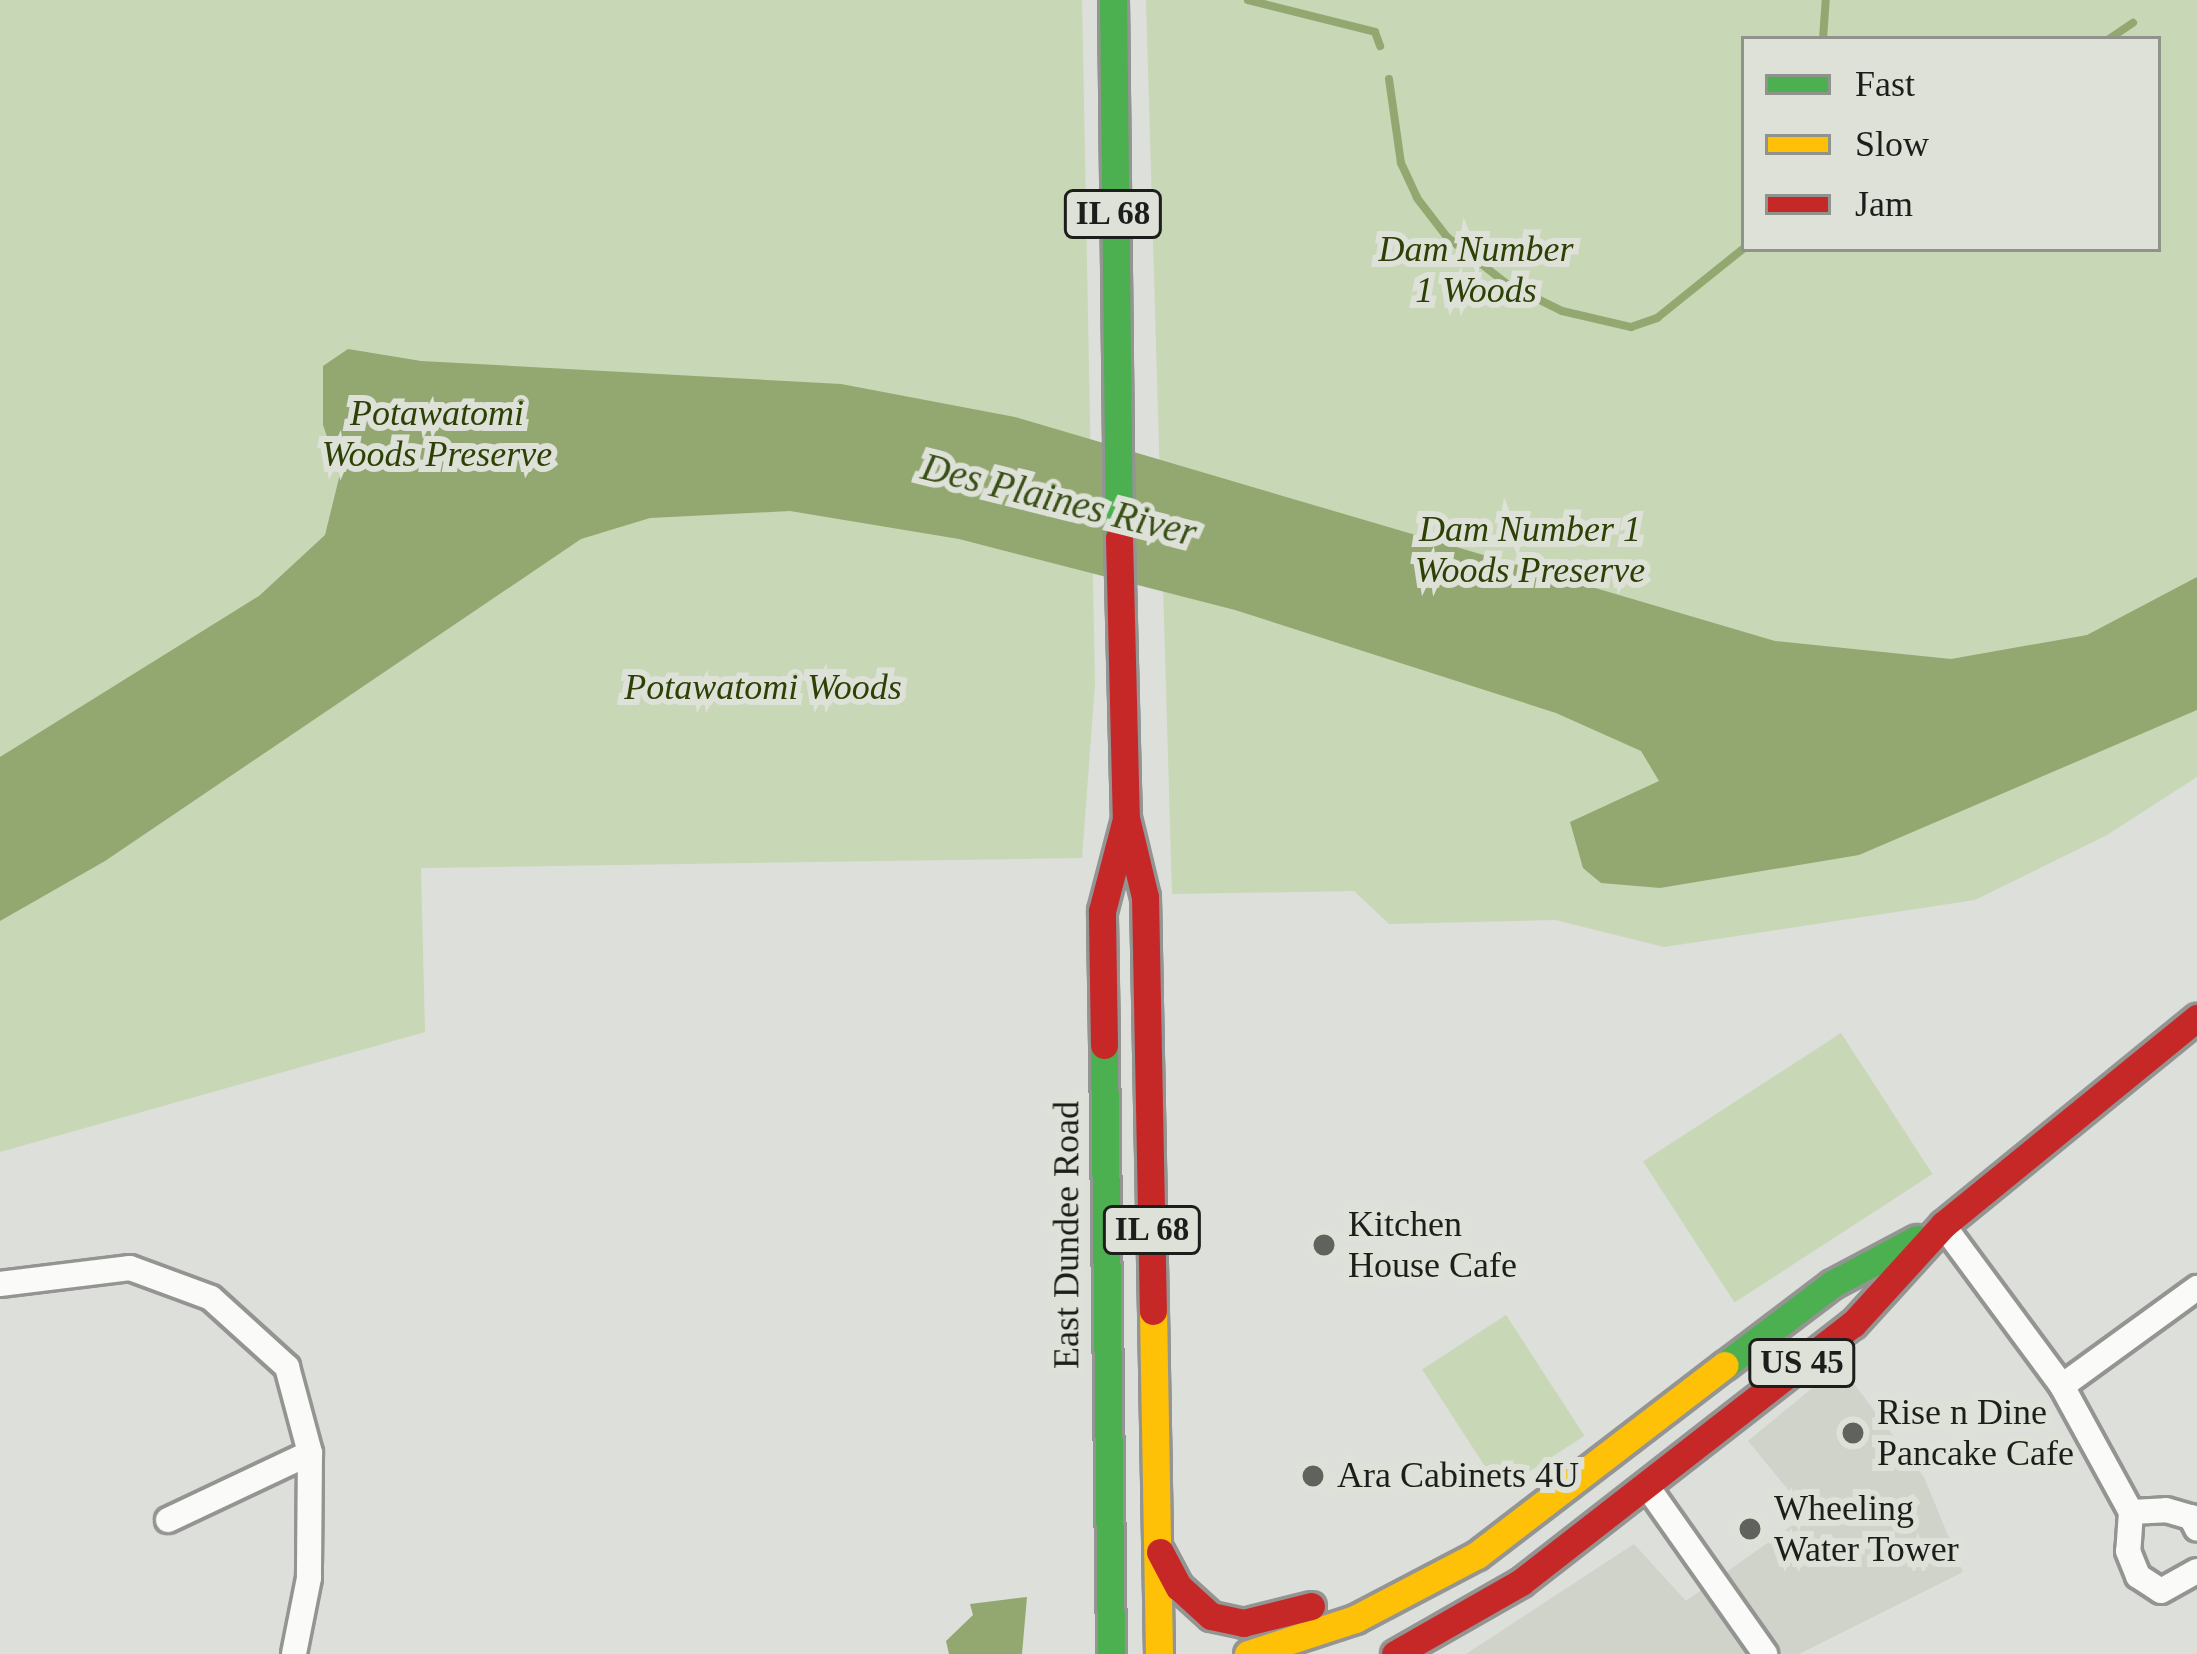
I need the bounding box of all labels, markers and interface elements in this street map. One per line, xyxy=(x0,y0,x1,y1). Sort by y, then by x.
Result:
legend xyxy=(1741,36,2161,252)
text: Fast xyxy=(1855,64,1915,104)
text: Slow xyxy=(1855,124,1929,164)
text: Jam xyxy=(1855,184,1913,224)
road number: IL 68 xyxy=(1062,187,1164,241)
park label: Dam Number 1 Woods xyxy=(1379,227,1573,312)
park label: Potawatomi Woods Preserve xyxy=(322,391,552,476)
water label: Des Plaines River xyxy=(917,443,1201,557)
park label: Dam Number 1 Woods Preserve xyxy=(1415,507,1645,592)
park label: Potawatomi Woods xyxy=(624,666,902,710)
street label: East Dundee Road xyxy=(1045,1101,1089,1369)
place label: Kitchen House Cafe xyxy=(1348,1202,1517,1287)
road number: IL 68 xyxy=(1101,1203,1203,1257)
marker: Kitchen House Cafe xyxy=(1311,1232,1337,1258)
road number: US 45 xyxy=(1748,1336,1856,1390)
place label: Rise n Dine Pancake Cafe xyxy=(1877,1390,2074,1475)
marker: Rise n Dine Pancake Cafe xyxy=(1840,1420,1866,1446)
place label: Ara Cabinets 4U xyxy=(1337,1454,1579,1498)
marker: Ara Cabinets 4U xyxy=(1300,1463,1326,1489)
place label: Wheeling Water Tower xyxy=(1774,1486,1959,1571)
marker: Wheeling Water Tower xyxy=(1737,1516,1763,1542)

